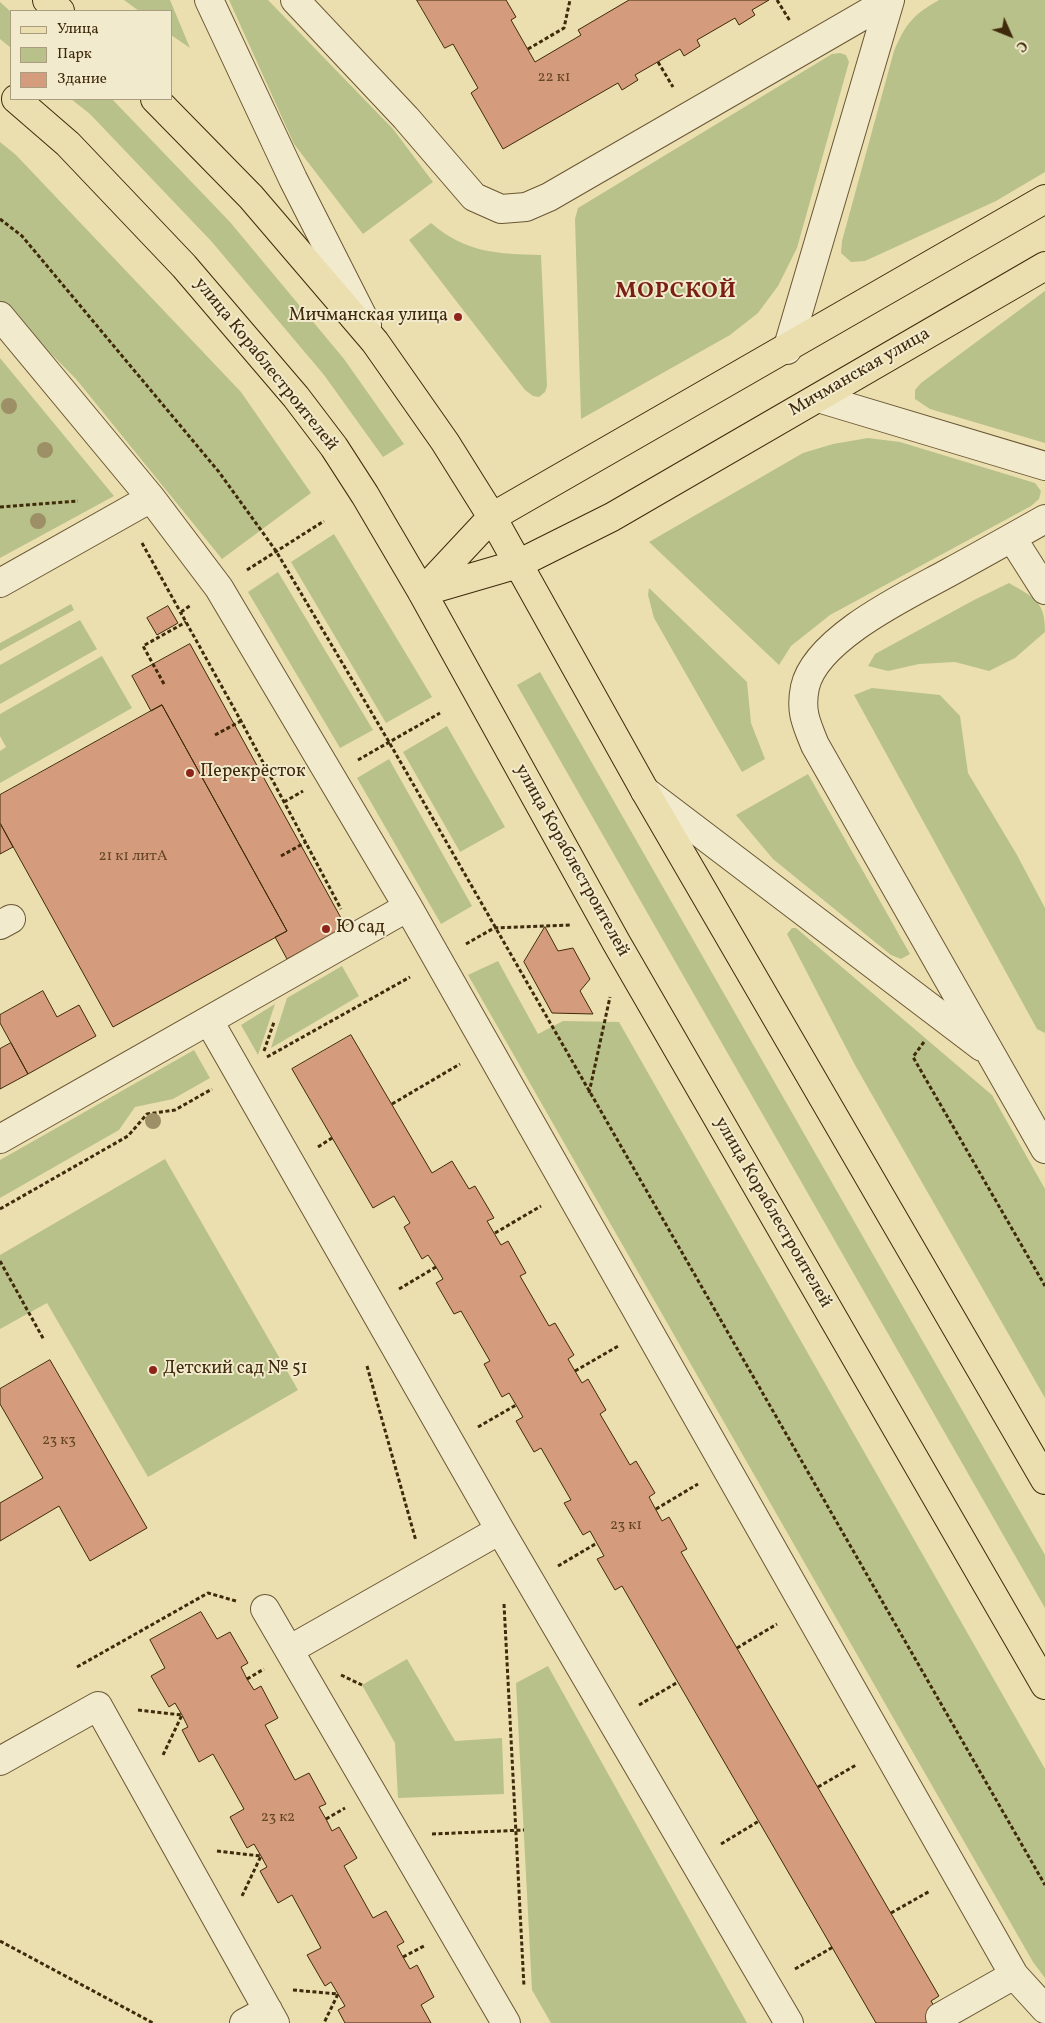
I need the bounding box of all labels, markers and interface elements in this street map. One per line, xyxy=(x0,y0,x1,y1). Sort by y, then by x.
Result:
legend xyxy=(10,10,172,100)
north arrow xyxy=(985,10,1035,60)
text: Улица xyxy=(57,19,99,40)
text: С xyxy=(1011,36,1031,56)
text: Парк xyxy=(57,44,92,65)
text: Здание xyxy=(57,69,107,90)
house number: 22 к1 xyxy=(538,69,570,87)
street label: улица Кораблестроителей xyxy=(188,274,342,456)
district label: МОРСКОЙ xyxy=(614,280,738,306)
place label: Мичманская улица xyxy=(289,306,448,328)
marker: Мичманская улица xyxy=(452,311,464,323)
street label: Мичманская улица xyxy=(786,324,934,422)
street label: улица Кораблестроителей xyxy=(509,761,633,961)
place label: Перекрёсток xyxy=(200,762,305,784)
marker: Перекрёсток xyxy=(184,767,196,779)
house number: 21 к1 литА xyxy=(98,848,168,866)
place label: Ю сад xyxy=(336,918,385,940)
marker: Ю сад xyxy=(320,923,332,935)
street label: улица Кораблестроителей xyxy=(708,1114,836,1312)
place label: Детский сад № 51 xyxy=(163,1359,308,1381)
marker: Детский сад № 51 xyxy=(147,1364,159,1376)
house number: 23 к3 xyxy=(42,1432,76,1450)
house number: 23 к1 xyxy=(610,1517,642,1535)
house number: 23 к2 xyxy=(261,1809,295,1827)

